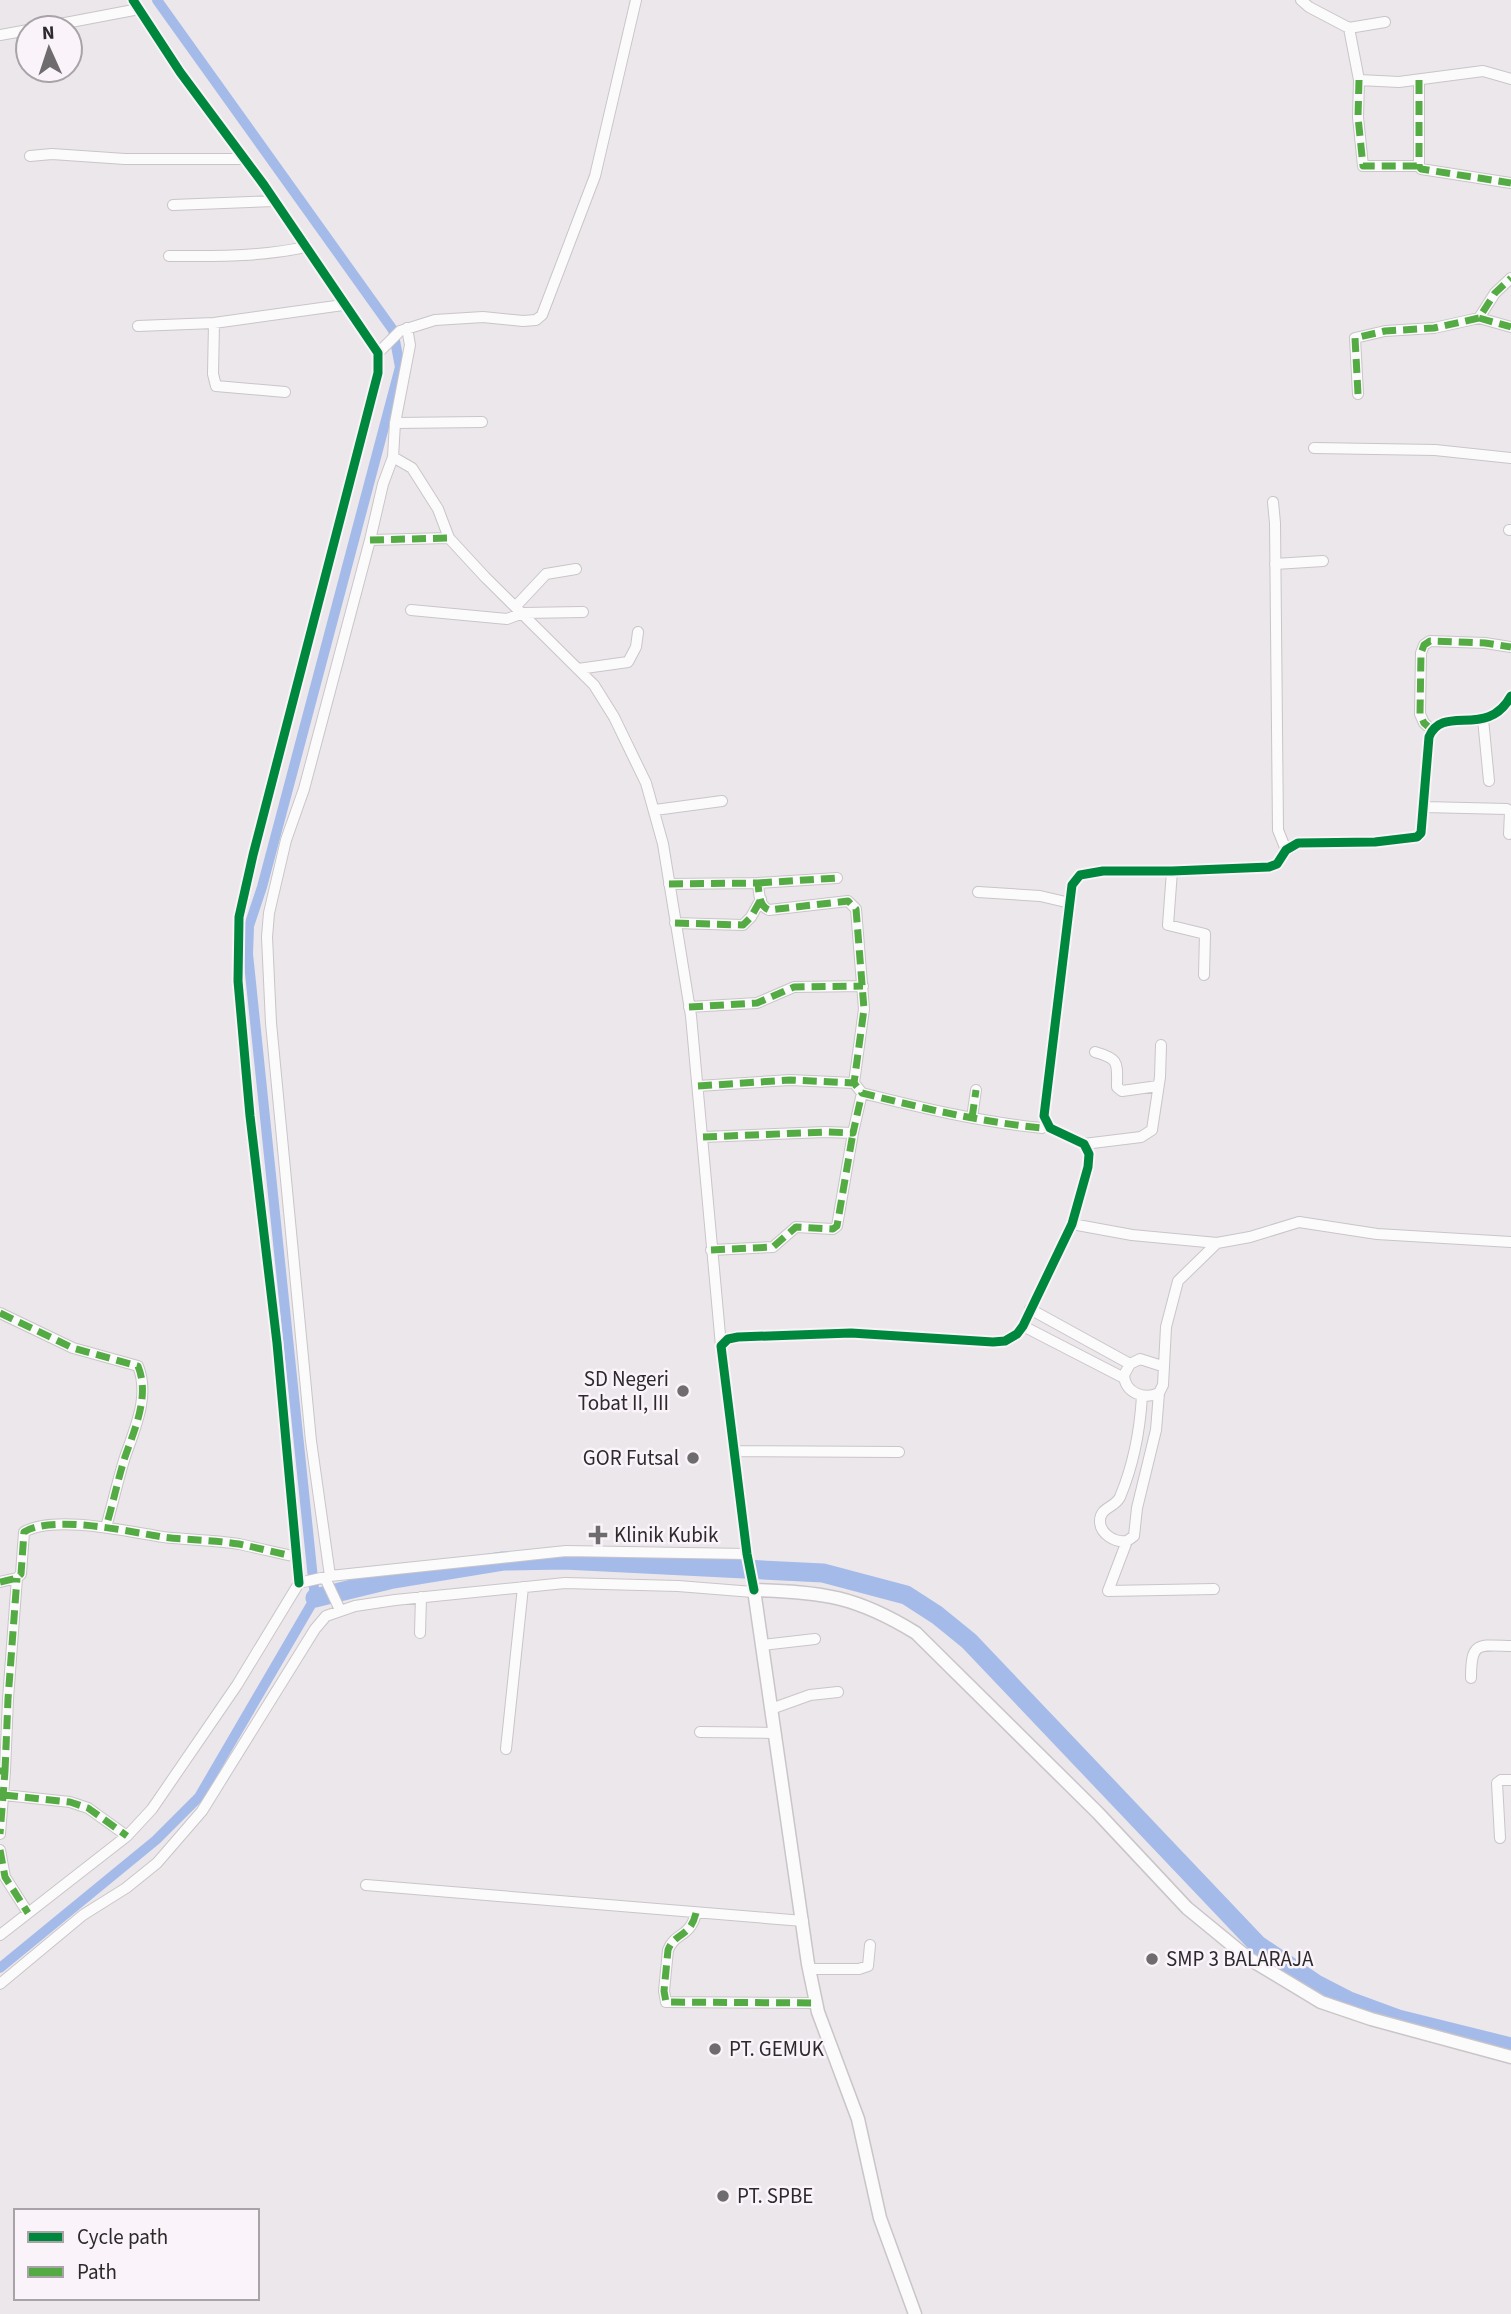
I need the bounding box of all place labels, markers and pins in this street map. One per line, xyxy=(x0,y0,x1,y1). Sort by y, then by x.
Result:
place label: SD Negeri Tobat II, III xyxy=(578,1364,669,1418)
marker: SD Negeri Tobat II, III xyxy=(675,1383,691,1399)
place label: GOR Futsal xyxy=(583,1443,679,1473)
marker: GOR Futsal xyxy=(685,1450,701,1466)
place label: Klinik Kubik xyxy=(614,1520,719,1550)
marker: Klinik Kubik xyxy=(588,1525,608,1545)
place label: SMP 3 BALARAJA xyxy=(1166,1944,1314,1974)
marker: SMP 3 BALARAJA xyxy=(1144,1951,1160,1967)
place label: PT. GEMUK xyxy=(729,2034,825,2064)
marker: PT. GEMUK xyxy=(707,2041,723,2057)
place label: PT. SPBE xyxy=(737,2181,813,2211)
marker: PT. SPBE xyxy=(715,2188,731,2204)

